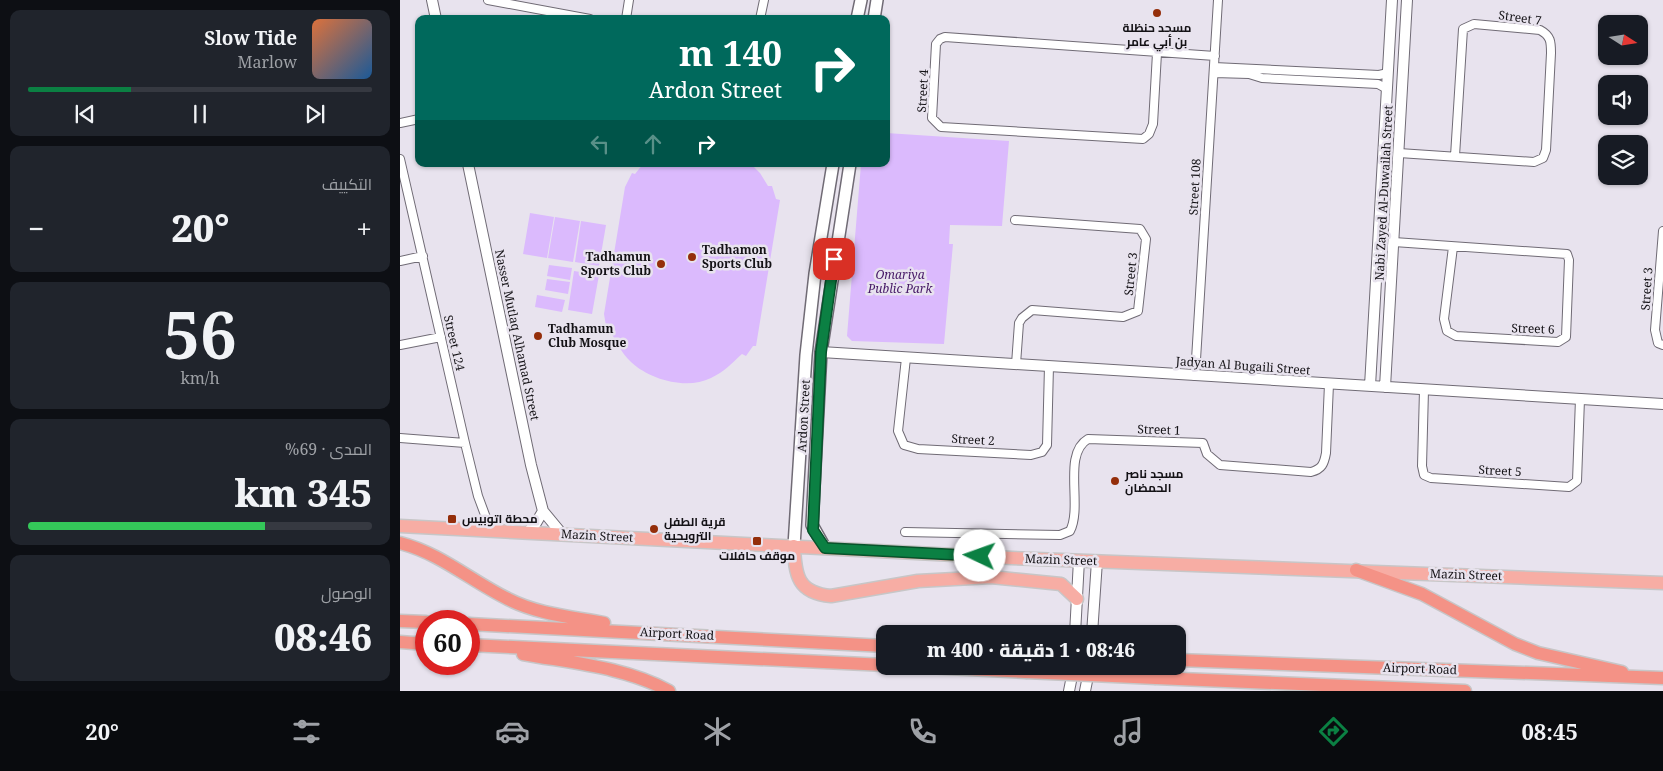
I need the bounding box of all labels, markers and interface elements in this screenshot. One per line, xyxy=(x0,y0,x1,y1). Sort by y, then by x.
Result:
street label: Street 7 xyxy=(1497,6,1543,29)
marker: مسجد حنظلة بن أبي عامر xyxy=(1151,7,1163,19)
north arrow xyxy=(1598,15,1648,65)
map controls xyxy=(1598,15,1648,185)
place label: مسجد حنظلة بن أبي عامر xyxy=(1123,19,1191,52)
text: Slow Tide xyxy=(204,25,297,51)
text: 140 m xyxy=(679,29,782,76)
icon: right xyxy=(800,35,865,100)
text: Marlow xyxy=(237,51,297,73)
street label: Street 4 xyxy=(913,69,932,113)
text: Ardon Street xyxy=(649,74,782,104)
button: sound xyxy=(1598,75,1648,125)
icon: previous xyxy=(71,100,99,128)
icon: pause xyxy=(186,100,214,128)
icon: next xyxy=(301,100,329,128)
street label: Nabi Zayed Al-Duwailah Street xyxy=(1370,105,1397,281)
icon: left xyxy=(586,130,614,158)
icon: ahead xyxy=(639,130,667,158)
icon: right xyxy=(692,130,720,158)
button: layers xyxy=(1598,135,1648,185)
street label: Street 108 xyxy=(1185,158,1204,216)
text: التكييف xyxy=(322,173,372,195)
text: 20° xyxy=(171,201,229,253)
text: − xyxy=(28,209,44,247)
text: + xyxy=(356,209,372,247)
pin xyxy=(813,238,855,280)
place label: Tadhamon Sports Club xyxy=(702,241,772,272)
icon: arrive xyxy=(820,245,848,273)
street label: Nasser Mutlaq Alhamad Street xyxy=(491,248,544,422)
place label: Tadhamun Sports Club xyxy=(581,248,651,279)
marker: Tadhamon Sports Club xyxy=(686,251,698,263)
street label: Street 3 xyxy=(1120,251,1141,296)
marker: Tadhamun Sports Club xyxy=(655,258,667,270)
park label: Omariya Public Park xyxy=(867,266,933,297)
street label: Street 3 xyxy=(1637,266,1657,311)
text: 56 xyxy=(163,290,237,378)
street label: Street 124 xyxy=(440,313,469,373)
street label: Street 6 xyxy=(1511,319,1555,338)
place label: Tadhamun Club Mosque xyxy=(548,320,627,351)
marker: Tadhamun Club Mosque xyxy=(532,330,544,342)
street label: Jadyan Al Bugaili Street xyxy=(1174,352,1311,379)
text: km/h xyxy=(180,367,220,389)
street label: Ardon Street xyxy=(793,379,814,453)
street label: Street 1 xyxy=(1137,420,1181,439)
street label: Street 2 xyxy=(951,430,995,449)
text: المدى · 69% xyxy=(285,438,372,460)
street label: Street 5 xyxy=(1478,461,1522,480)
place label: مسجد ناصر الحمضان xyxy=(1124,465,1184,496)
text: 345 km xyxy=(234,466,372,518)
marker: مسجد ناصر الحمضان xyxy=(1109,475,1121,487)
place label: محطة اتوبيس xyxy=(462,510,538,527)
marker: محطة اتوبيس xyxy=(446,513,458,525)
place label: قرية الطفل الترويحية xyxy=(664,513,726,544)
marker: قرية الطفل الترويحية xyxy=(648,523,660,535)
street label: Mazin Street xyxy=(560,525,634,546)
position arrow xyxy=(953,529,1005,581)
marker: موقف حافلات xyxy=(751,535,763,547)
place label: موقف حافلات xyxy=(719,547,795,564)
street label: Mazin Street xyxy=(1025,550,1097,569)
street label: Mazin Street xyxy=(1430,565,1502,584)
text: الوصول xyxy=(321,582,372,604)
text: 08:46 xyxy=(274,610,372,662)
speed limit sign: 60 xyxy=(415,610,480,675)
street label: Airport Road xyxy=(640,623,715,644)
text: 08:46 · 1 دقيقة · 400 m xyxy=(927,637,1135,663)
street label: Airport Road xyxy=(1383,659,1458,678)
icon: filters xyxy=(289,714,324,749)
icon: car xyxy=(495,714,530,749)
icon: climate xyxy=(700,714,735,749)
icon: phone xyxy=(905,714,940,749)
icon: music xyxy=(1111,714,1146,749)
icon: directions xyxy=(1316,714,1351,749)
text: 20° xyxy=(85,716,119,746)
text: 08:45 xyxy=(1521,716,1578,746)

